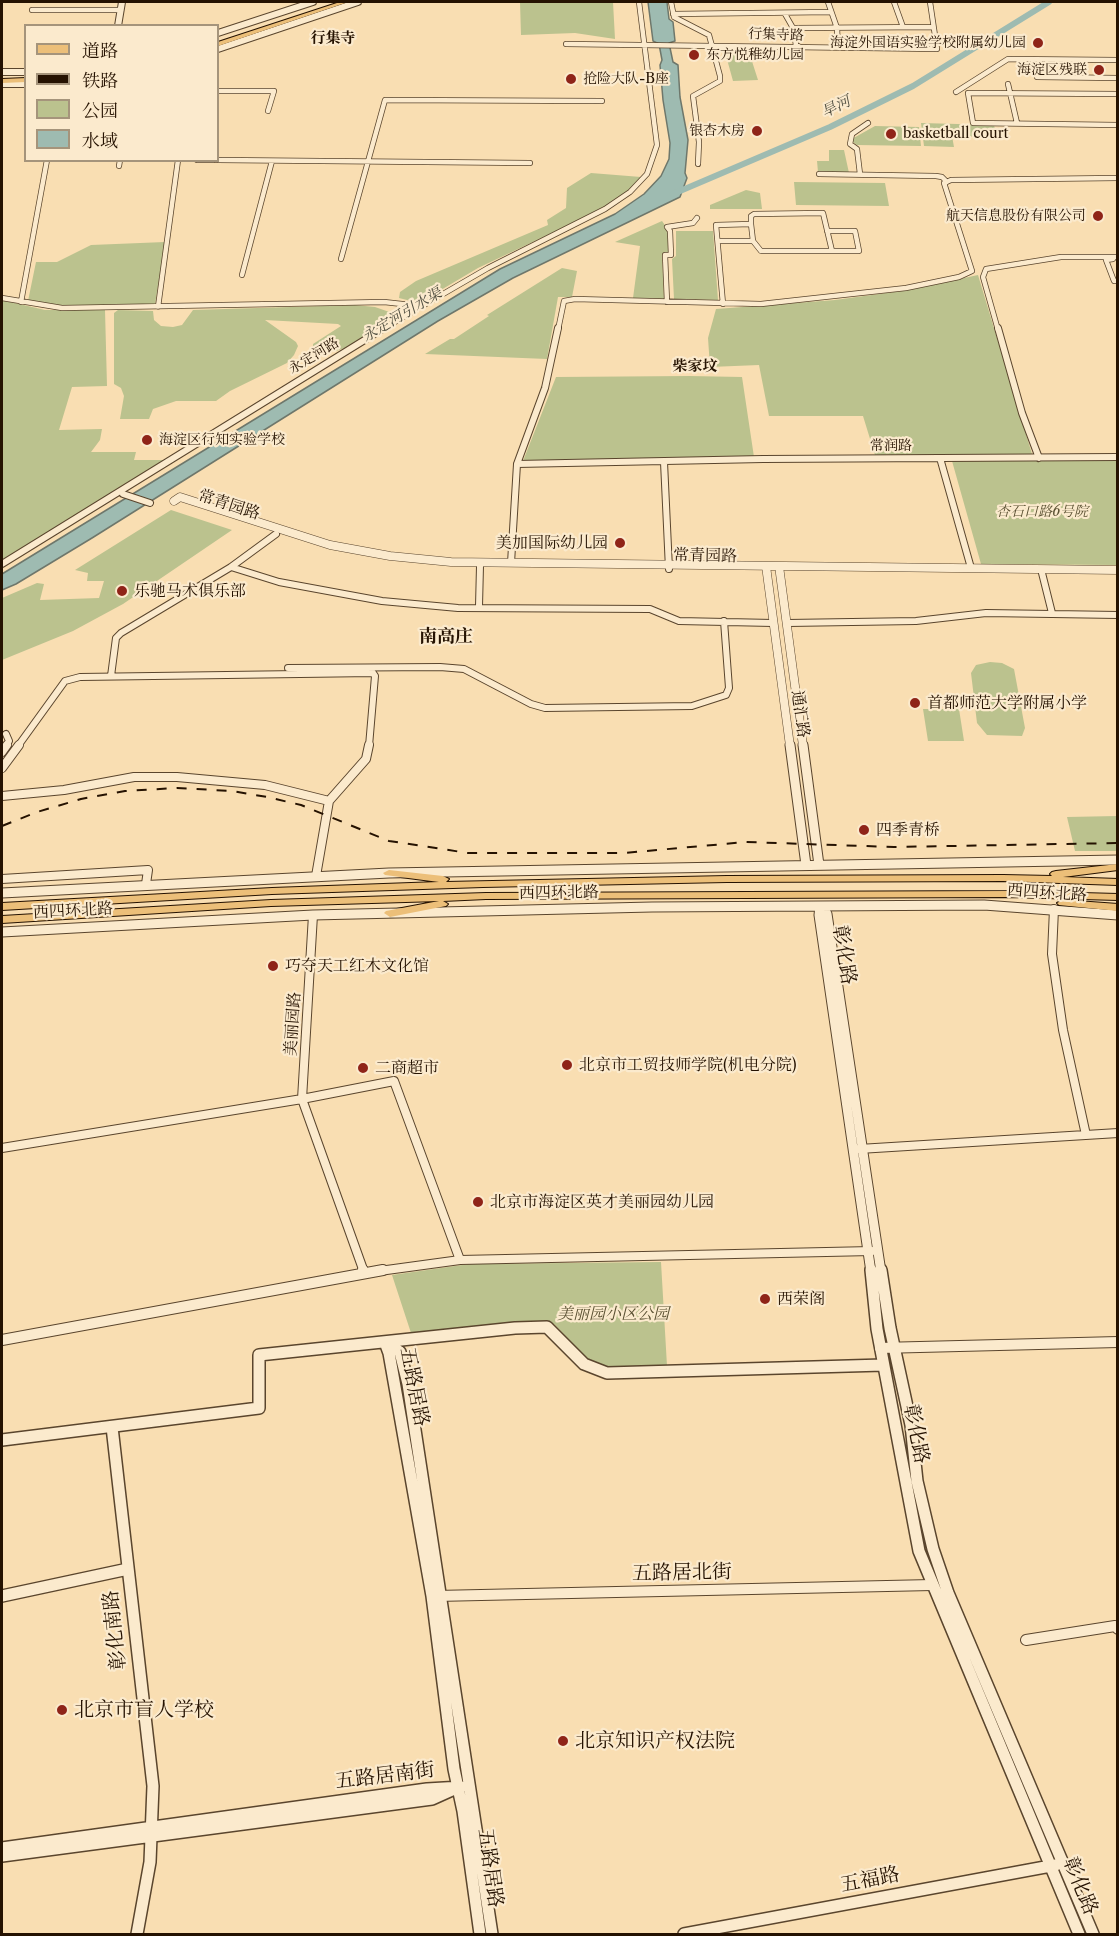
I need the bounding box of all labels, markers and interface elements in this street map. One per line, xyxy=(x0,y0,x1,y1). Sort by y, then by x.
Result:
legend xyxy=(24,24,219,162)
street label: 行集寺路 xyxy=(748,26,804,44)
district label: 行集寺 xyxy=(311,30,355,48)
place label: 海淀外国语实验学校附属幼儿园 xyxy=(830,35,1026,51)
marker: 海淀外国语实验学校附属幼儿园 xyxy=(1031,36,1045,50)
text: 道路 xyxy=(82,40,118,62)
place label: 东方悦稚幼儿园 xyxy=(706,47,804,63)
marker: 东方悦稚幼儿园 xyxy=(687,48,701,62)
place label: 海淀区残联 xyxy=(1017,62,1087,78)
marker: 海淀区残联 xyxy=(1092,63,1106,77)
text: 铁路 xyxy=(82,70,118,92)
place label: 抢险大队-B座 xyxy=(583,71,669,87)
marker: 抢险大队-B座 xyxy=(564,72,578,86)
water label: 旱河 xyxy=(819,92,853,122)
text: 公园 xyxy=(82,100,118,122)
place label: 银杏木房 xyxy=(689,123,745,139)
marker: 银杏木房 xyxy=(750,124,764,138)
place label: basketball court xyxy=(903,126,1009,142)
marker: basketball court xyxy=(884,127,898,141)
text: 水域 xyxy=(82,130,118,152)
place label: 航天信息股份有限公司 xyxy=(946,208,1086,224)
marker: 航天信息股份有限公司 xyxy=(1091,209,1105,223)
water label: 永定河引水渠 xyxy=(359,284,445,346)
street label: 永定河路 xyxy=(286,334,342,378)
district label: 柴家坟 xyxy=(673,358,717,376)
place label: 海淀区行知实验学校 xyxy=(159,432,285,448)
marker: 海淀区行知实验学校 xyxy=(140,433,154,447)
street label: 常润路 xyxy=(870,438,912,454)
street label: 常青园路 xyxy=(196,486,262,524)
park label: 杏石口路6号院 xyxy=(996,504,1088,520)
place label: 美加国际幼儿园 xyxy=(496,533,608,553)
marker: 美加国际幼儿园 xyxy=(613,536,627,550)
street label: 常青园路 xyxy=(673,546,737,566)
place label: 乐驰马术俱乐部 xyxy=(134,581,246,601)
marker: 乐驰马术俱乐部 xyxy=(115,584,129,598)
district label: 南高庄 xyxy=(419,626,473,648)
street label: 通汇路 xyxy=(787,689,813,739)
place label: 首都师范大学附属小学 xyxy=(927,693,1087,713)
marker: 首都师范大学附属小学 xyxy=(908,696,922,710)
place label: 四季青桥 xyxy=(876,820,940,840)
marker: 四季青桥 xyxy=(857,823,871,837)
street label: 西四环北路 xyxy=(1006,881,1088,905)
street label: 西四环北路 xyxy=(519,883,599,903)
street label: 西四环北路 xyxy=(33,899,113,923)
street label: 彰化路 xyxy=(827,923,861,987)
place label: 巧夺天工红木文化馆 xyxy=(285,956,429,976)
marker: 巧夺天工红木文化馆 xyxy=(266,959,280,973)
street label: 美丽园路 xyxy=(281,991,305,1057)
place label: 北京市工贸技师学院(机电分院) xyxy=(579,1055,797,1075)
place label: 二商超市 xyxy=(375,1058,439,1078)
marker: 北京市工贸技师学院(机电分院) xyxy=(560,1058,574,1072)
marker: 二商超市 xyxy=(356,1061,370,1075)
place label: 北京市海淀区英才美丽园幼儿园 xyxy=(490,1192,714,1212)
marker: 北京市海淀区英才美丽园幼儿园 xyxy=(471,1195,485,1209)
place label: 西荣阁 xyxy=(777,1289,825,1309)
marker: 西荣阁 xyxy=(758,1292,772,1306)
park label: 美丽园小区公园 xyxy=(557,1304,669,1324)
street label: 五路居路 xyxy=(395,1345,433,1429)
street label: 彰化路 xyxy=(898,1402,934,1466)
street label: 五路居北街 xyxy=(632,1560,732,1586)
street label: 彰化南路 xyxy=(99,1589,131,1671)
place label: 北京市盲人学校 xyxy=(74,1698,214,1722)
marker: 北京市盲人学校 xyxy=(55,1703,69,1717)
place label: 北京知识产权法院 xyxy=(575,1729,735,1753)
marker: 北京知识产权法院 xyxy=(556,1734,570,1748)
street label: 五路居南街 xyxy=(334,1758,436,1794)
street label: 五路居路 xyxy=(473,1827,507,1909)
street label: 彰化路 xyxy=(1058,1854,1102,1918)
street label: 五福路 xyxy=(838,1862,902,1898)

